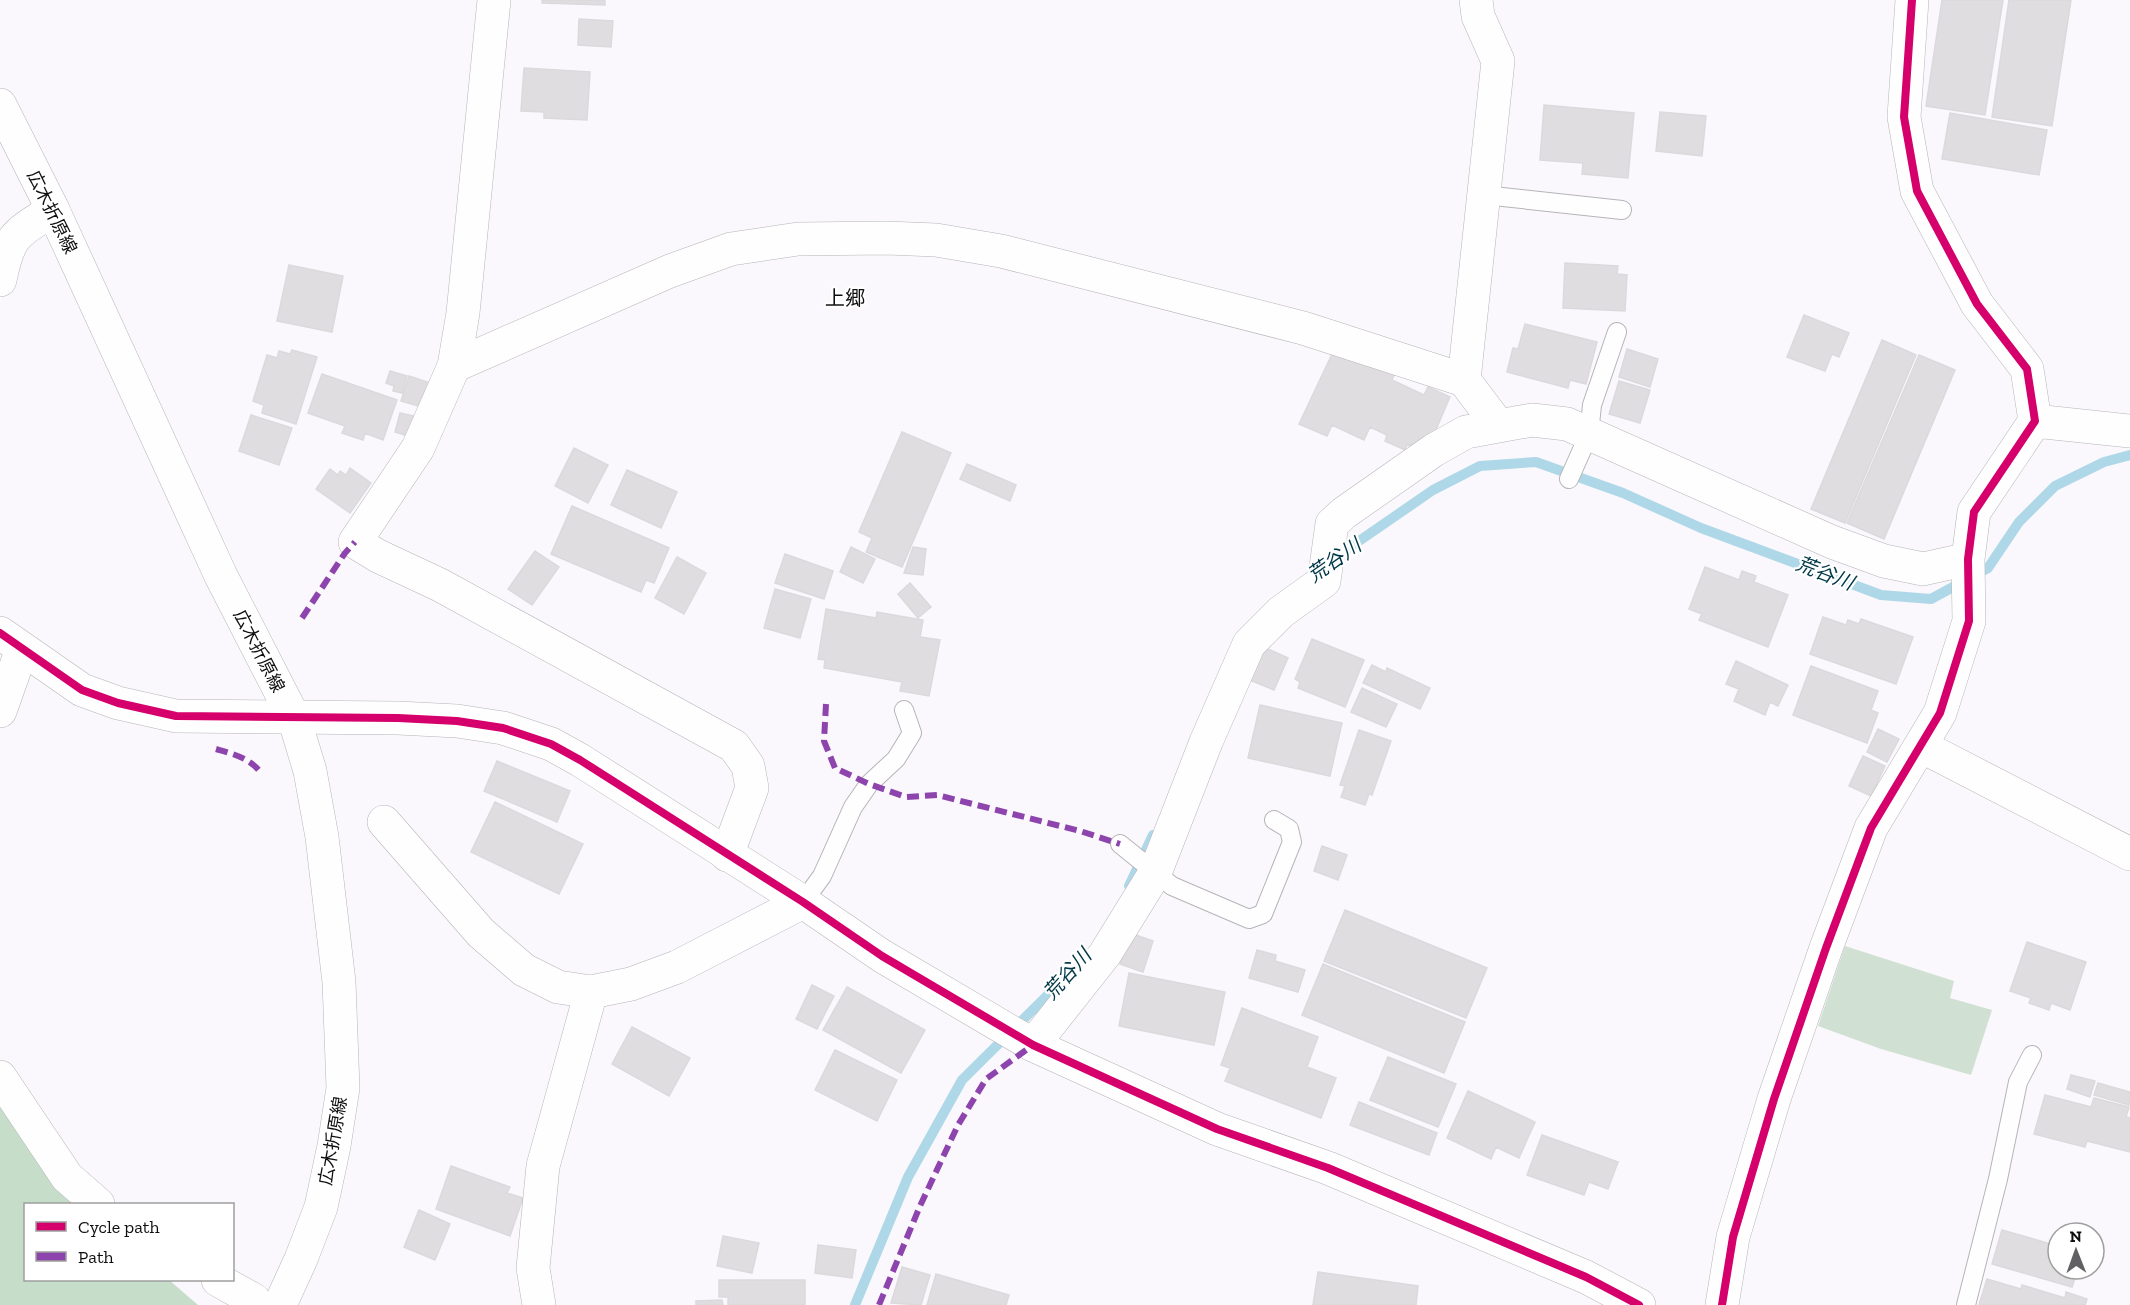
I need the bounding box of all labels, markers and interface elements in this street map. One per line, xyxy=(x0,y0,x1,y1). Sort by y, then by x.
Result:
street label: 広木折原線 xyxy=(22,167,82,257)
district label: 上郷 xyxy=(825,286,865,310)
water label: 荒谷川 xyxy=(1303,532,1367,587)
water label: 荒谷川 xyxy=(1793,551,1859,596)
street label: 広木折原線 xyxy=(229,606,289,696)
water label: 荒谷川 xyxy=(1038,942,1097,1004)
street label: 広木折原線 xyxy=(314,1095,352,1187)
legend xyxy=(24,1203,234,1281)
text: Cycle path xyxy=(78,1216,160,1238)
north arrow xyxy=(2046,1221,2106,1281)
text: N xyxy=(2069,1227,2082,1246)
text: Path xyxy=(78,1246,114,1268)

